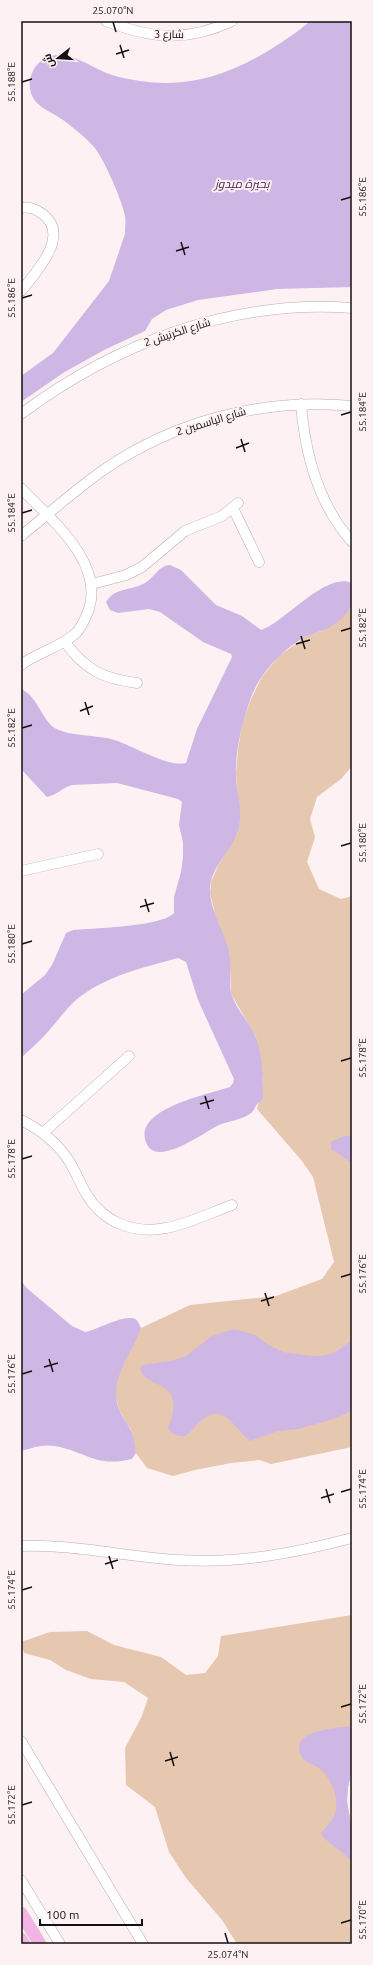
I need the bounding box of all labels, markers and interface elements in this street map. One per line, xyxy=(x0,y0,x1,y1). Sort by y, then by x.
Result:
text: 25.070°N xyxy=(92,5,134,16)
street label: شارع 3 xyxy=(154,28,184,42)
north arrow xyxy=(38,38,78,78)
text: ش xyxy=(41,52,57,69)
text: 55.188°E xyxy=(6,62,17,102)
water label: بحيرة ميدوز xyxy=(213,177,270,191)
text: 55.186°E xyxy=(357,177,368,217)
text: 55.186°E xyxy=(6,278,17,318)
street label: شارع الكرنيش 2 xyxy=(142,316,212,350)
text: 55.184°E xyxy=(357,392,368,432)
street label: شارع الياسمين 2 xyxy=(175,405,248,439)
text: 55.184°E xyxy=(6,493,17,533)
text: 55.182°E xyxy=(357,608,368,648)
text: 55.182°E xyxy=(6,708,17,748)
text: 55.180°E xyxy=(357,823,368,863)
text: 55.180°E xyxy=(6,924,17,964)
text: 55.178°E xyxy=(357,1038,368,1078)
text: 55.178°E xyxy=(6,1139,17,1179)
text: 55.176°E xyxy=(357,1254,368,1294)
text: 55.176°E xyxy=(6,1354,17,1394)
text: 55.174°E xyxy=(357,1469,368,1509)
text: 55.174°E xyxy=(6,1570,17,1610)
text: 55.172°E xyxy=(357,1684,368,1724)
text: 55.172°E xyxy=(6,1785,17,1825)
text: 55.170°E xyxy=(357,1900,368,1940)
scale bar xyxy=(40,1901,142,1927)
text: 100 m xyxy=(46,1908,79,1921)
text: 25.074°N xyxy=(207,1949,249,1960)

